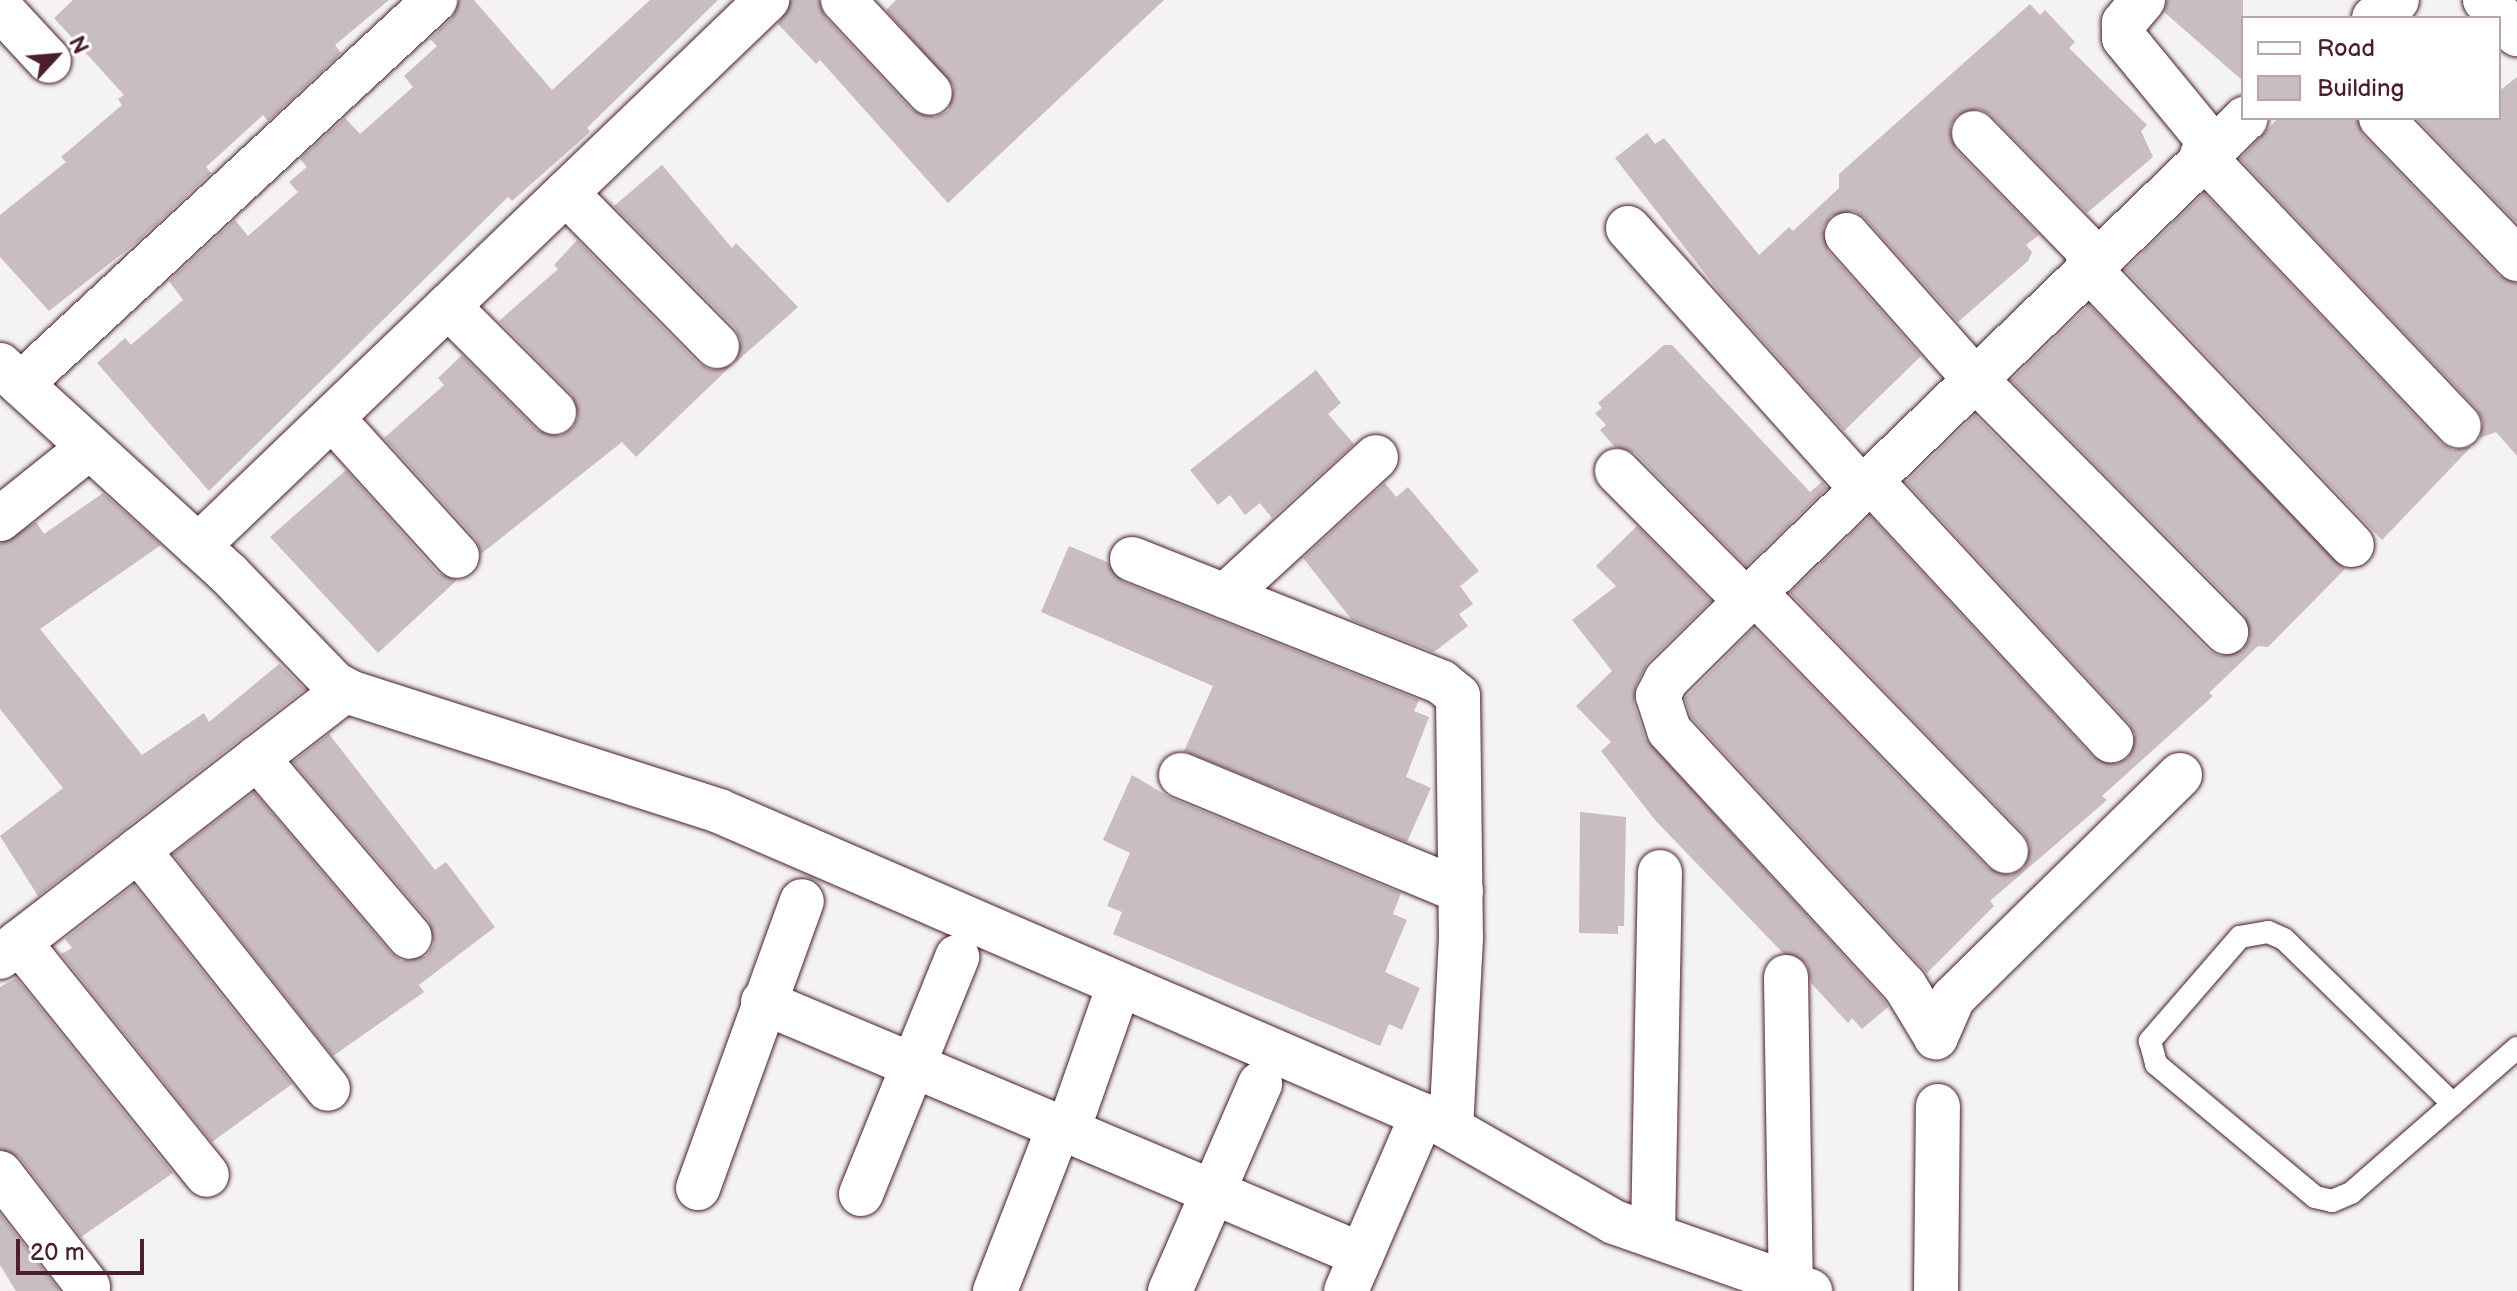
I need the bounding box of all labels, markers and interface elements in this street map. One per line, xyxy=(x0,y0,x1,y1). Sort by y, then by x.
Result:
north arrow xyxy=(16,16,96,96)
legend xyxy=(2241,16,2501,120)
text: N xyxy=(62,32,94,59)
text: Road xyxy=(2317,34,2375,63)
text: Building xyxy=(2317,74,2404,103)
scale bar xyxy=(20,1223,148,1273)
text: 20 m xyxy=(30,1238,85,1267)

